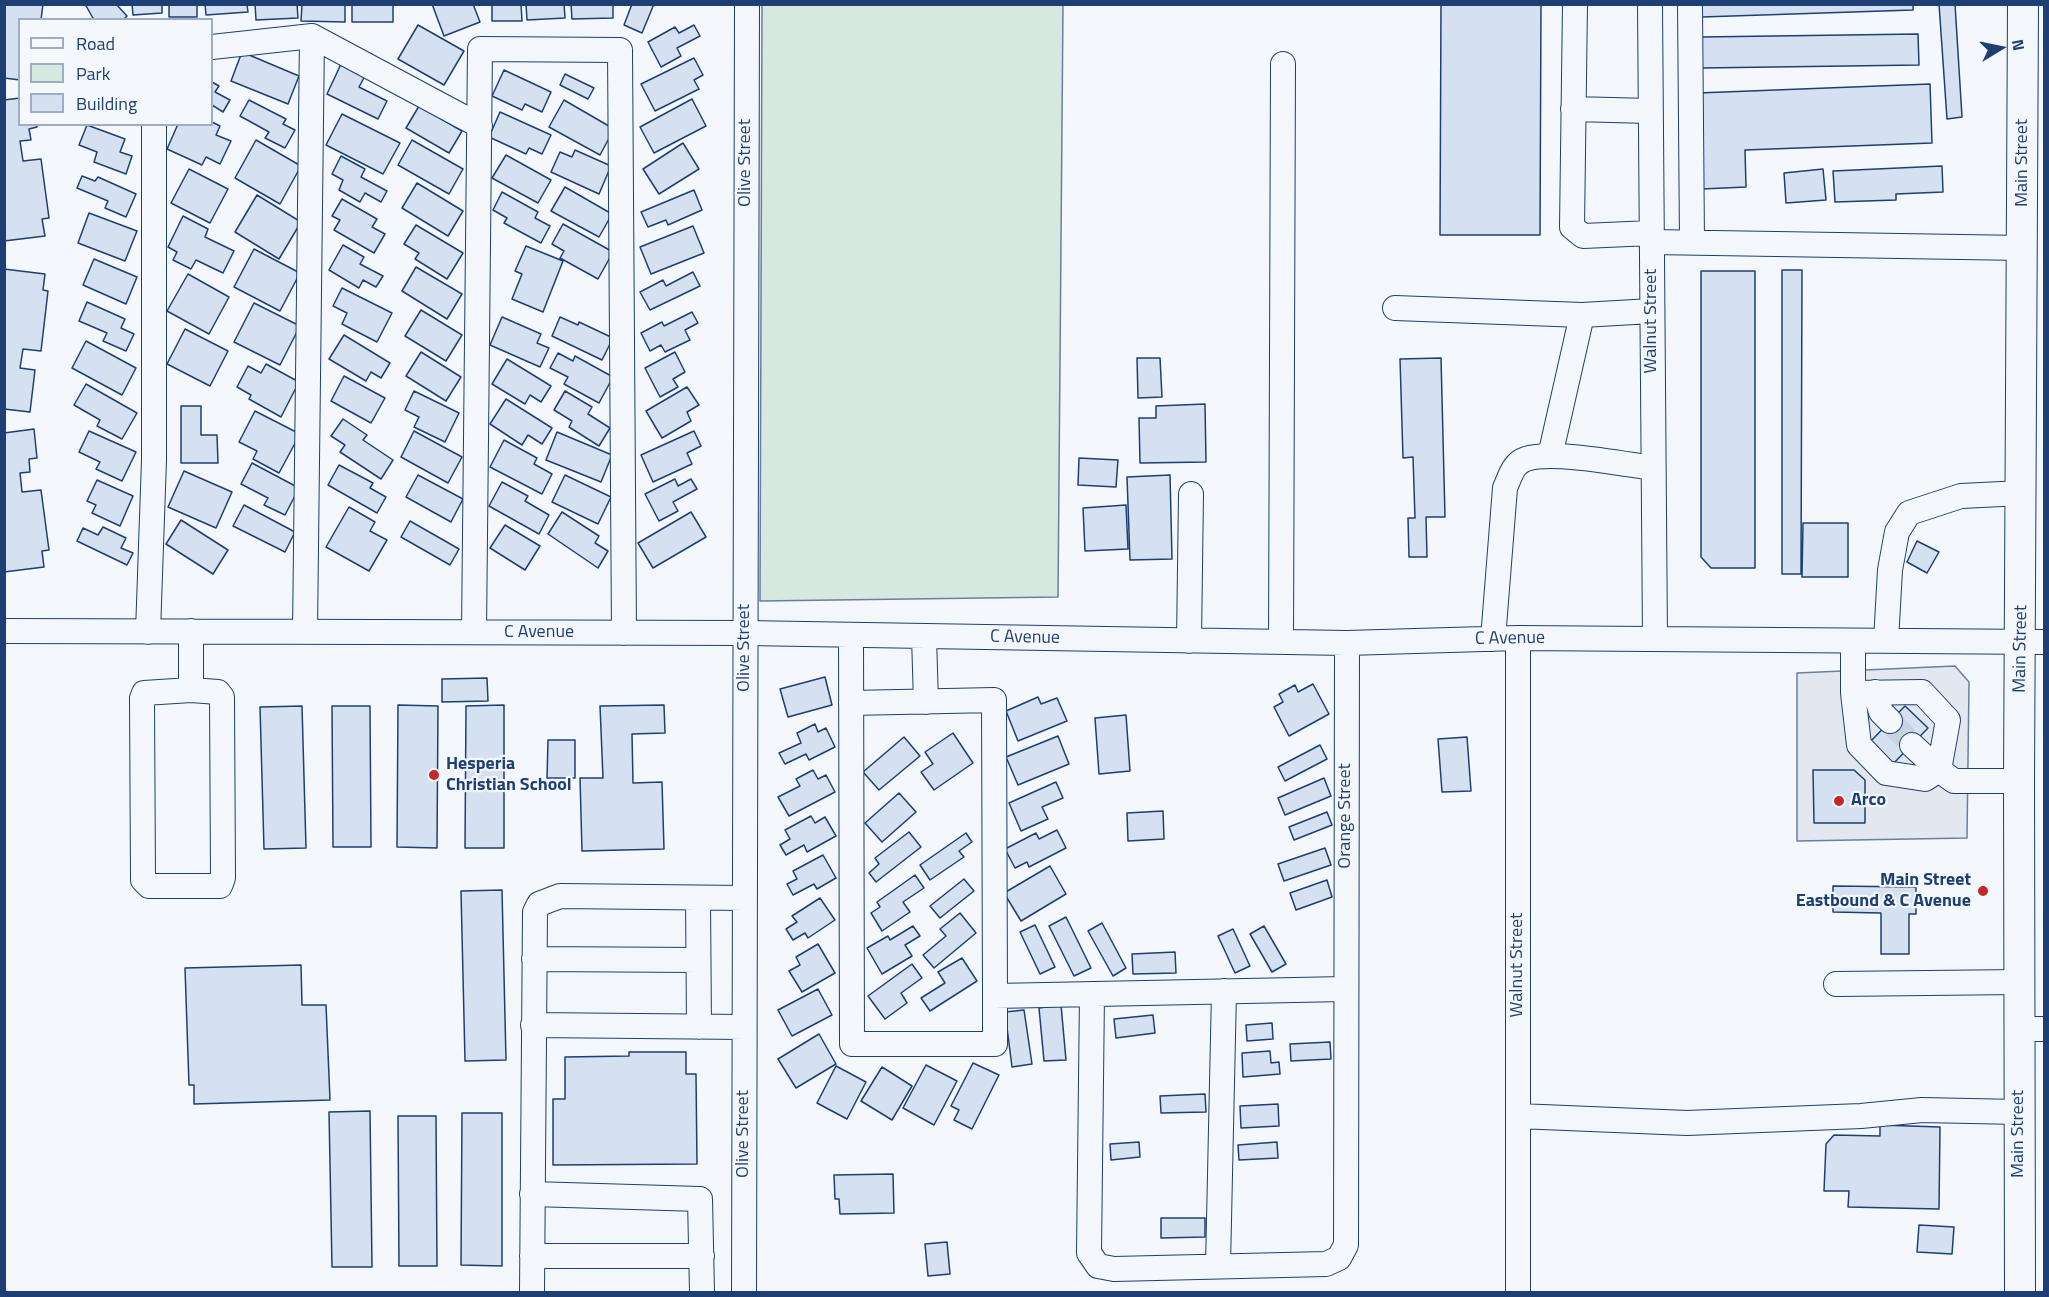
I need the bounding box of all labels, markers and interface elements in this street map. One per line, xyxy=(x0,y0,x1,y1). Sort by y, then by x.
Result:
legend xyxy=(18,18,213,126)
north arrow xyxy=(1971,18,2031,78)
text: Road xyxy=(76,30,115,57)
text: N xyxy=(2006,37,2032,52)
text: Park xyxy=(76,60,110,87)
text: Building xyxy=(76,90,137,117)
street label: Olive Street xyxy=(735,119,757,207)
street label: Main Street xyxy=(2012,119,2034,207)
street label: Walnut Street xyxy=(1641,269,1663,373)
street label: Olive Street xyxy=(734,604,756,692)
street label: Main Street xyxy=(2009,605,2033,693)
street label: C Avenue xyxy=(504,622,574,644)
street label: C Avenue xyxy=(990,627,1060,649)
street label: C Avenue xyxy=(1475,628,1545,650)
place label: Hesperia Christian School xyxy=(446,754,572,796)
street label: Orange Street xyxy=(1335,763,1357,869)
marker: Hesperia Christian School xyxy=(427,768,441,782)
place label: Arco xyxy=(1851,790,1886,812)
marker: Arco xyxy=(1832,794,1846,808)
place label: Main Street Eastbound & C Avenue xyxy=(1796,870,1971,912)
marker: Main Street Eastbound & C Avenue xyxy=(1976,884,1990,898)
street label: Walnut Street xyxy=(1507,913,1529,1017)
street label: Olive Street xyxy=(733,1090,755,1178)
street label: Main Street xyxy=(2008,1090,2030,1178)

